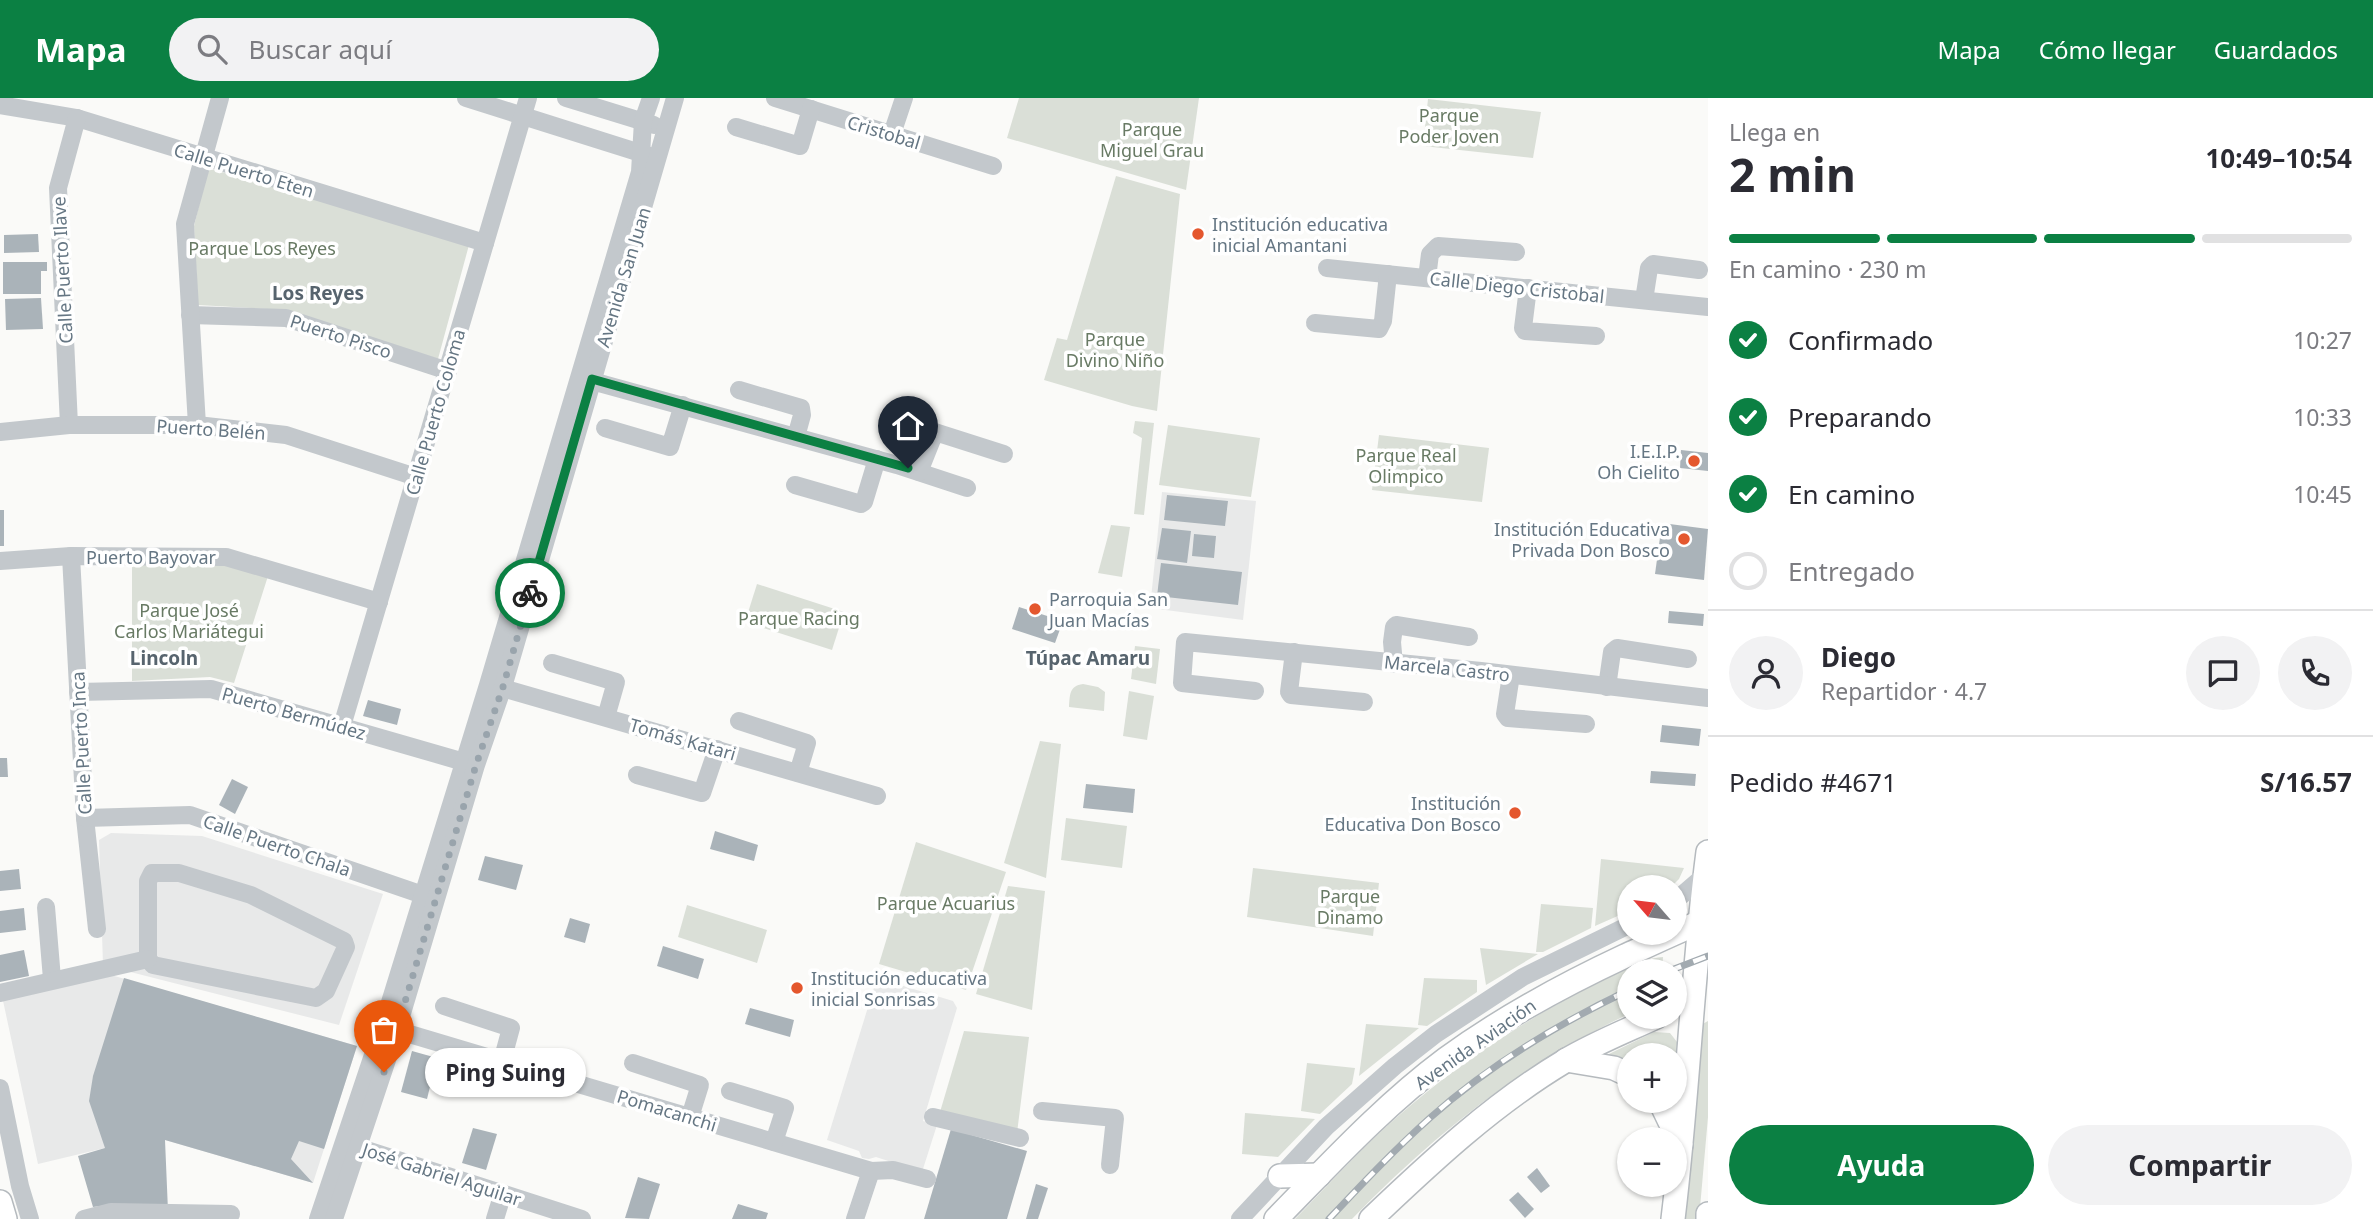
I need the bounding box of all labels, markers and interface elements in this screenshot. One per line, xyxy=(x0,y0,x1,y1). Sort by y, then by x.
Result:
search box xyxy=(169,18,659,81)
text: Mapa xyxy=(35,27,127,72)
icon: search xyxy=(193,30,231,68)
text: Buscar aquí xyxy=(249,31,392,67)
text: Mapa xyxy=(1937,33,2001,66)
text: Cómo llegar xyxy=(2039,33,2176,66)
text: Guardados xyxy=(2214,33,2338,66)
park label: Parque Poder Joven xyxy=(1399,103,1499,148)
street label: Cristobal xyxy=(844,110,924,154)
text: Llega en xyxy=(1729,116,1820,148)
park label: Parque Miguel Grau xyxy=(1100,117,1204,162)
street label: Calle Puerto Eten xyxy=(171,137,317,203)
text: 10:49–10:54 xyxy=(2205,140,2352,176)
text: 2 min xyxy=(1729,143,1856,205)
street label: Calle Puerto Ilave xyxy=(46,196,78,344)
street label: Avenida San Juan xyxy=(590,204,656,350)
place label: Institución educativa inicial Amantani xyxy=(1212,212,1388,257)
marker: Institución educativa inicial Amantani xyxy=(1190,226,1206,242)
park label: Parque Los Reyes xyxy=(188,236,336,260)
text: En camino · 230 m xyxy=(1729,253,1927,285)
street label: Calle Diego Cristobal xyxy=(1428,266,1606,308)
district label: Los Reyes xyxy=(272,280,364,306)
street label: Puerto Pisco xyxy=(287,308,395,364)
icon: check xyxy=(1729,321,1767,359)
text: Confirmado xyxy=(1788,322,1933,358)
text: 10:27 xyxy=(2293,324,2352,356)
street label: Calle Puerto Coloma xyxy=(400,326,470,498)
park label: Parque Divino Niño xyxy=(1066,327,1164,372)
pin xyxy=(878,396,938,468)
icon: check xyxy=(1729,398,1767,436)
text: Preparando xyxy=(1788,399,1932,435)
text: 10:33 xyxy=(2293,401,2352,433)
icon: home xyxy=(889,407,927,445)
street label: Puerto Belén xyxy=(156,413,266,445)
place label: I.E.I.P. Oh Cielito xyxy=(1597,439,1680,484)
park label: Parque Real Olimpico xyxy=(1355,443,1457,488)
marker: I.E.I.P. Oh Cielito xyxy=(1686,453,1702,469)
icon: check xyxy=(1729,475,1767,513)
text: En camino xyxy=(1788,476,1915,512)
text: 10:45 xyxy=(2293,478,2352,510)
place label: Institución Educativa Privada Don Bosco xyxy=(1494,517,1670,562)
marker: Institución Educativa Privada Don Bosco xyxy=(1676,531,1692,547)
street label: Puerto Bayovar xyxy=(86,545,216,569)
text: Entregado xyxy=(1788,553,1915,589)
courier xyxy=(495,558,565,628)
icon: bike xyxy=(511,574,549,612)
place label: Parroquia San Juan Macías xyxy=(1047,587,1168,632)
park label: Parque José Carlos Mariátegui xyxy=(114,598,264,643)
marker: Parroquia San Juan Macías xyxy=(1027,601,1043,617)
park label: Parque Racing xyxy=(738,606,860,630)
button: person xyxy=(1729,636,1803,710)
button: chat xyxy=(2186,636,2260,710)
button: phone xyxy=(2278,636,2352,710)
text: Diego xyxy=(1821,639,1896,675)
district label: Lincoln xyxy=(130,645,198,671)
district label: Túpac Amaru xyxy=(1026,645,1150,671)
street label: Marcela Castro xyxy=(1383,649,1511,687)
street label: Calle Puerto Inca xyxy=(65,671,97,815)
text: Repartidor · 4.7 xyxy=(1821,675,1987,707)
street label: Puerto Bermúdez xyxy=(219,681,369,745)
street label: Tomás Katari xyxy=(627,712,739,766)
text: Pedido #4671 xyxy=(1729,764,1897,800)
text: S/16.57 xyxy=(2260,764,2352,800)
place label: Institución Educativa Don Bosco xyxy=(1324,791,1501,836)
marker: Institución Educativa Don Bosco xyxy=(1507,805,1523,821)
street label: Calle Puerto Chala xyxy=(200,808,354,882)
north arrow xyxy=(1617,875,1687,945)
map controls xyxy=(1617,875,1687,1197)
park label: Parque Dinamo xyxy=(1317,884,1383,929)
park label: Parque Acuarius xyxy=(877,891,1015,915)
button: layers xyxy=(1617,959,1687,1029)
place label: Institución educativa inicial Sonrisas xyxy=(811,966,987,1011)
marker: Institución educativa inicial Sonrisas xyxy=(789,980,805,996)
street label: Avenida Aviación xyxy=(1410,993,1540,1095)
pin xyxy=(354,1000,414,1072)
icon: bag xyxy=(365,1011,403,1049)
button: + xyxy=(1617,1043,1687,1113)
callout: Ping Suing xyxy=(426,1048,587,1096)
text: Ping Suing xyxy=(445,1056,566,1088)
street label: Pomacanchi xyxy=(614,1083,720,1137)
button: Ayuda xyxy=(1729,1125,2034,1205)
button: Compartir xyxy=(2048,1125,2352,1205)
button: − xyxy=(1617,1127,1687,1197)
street label: José Gabriel Aguilar xyxy=(358,1136,525,1211)

